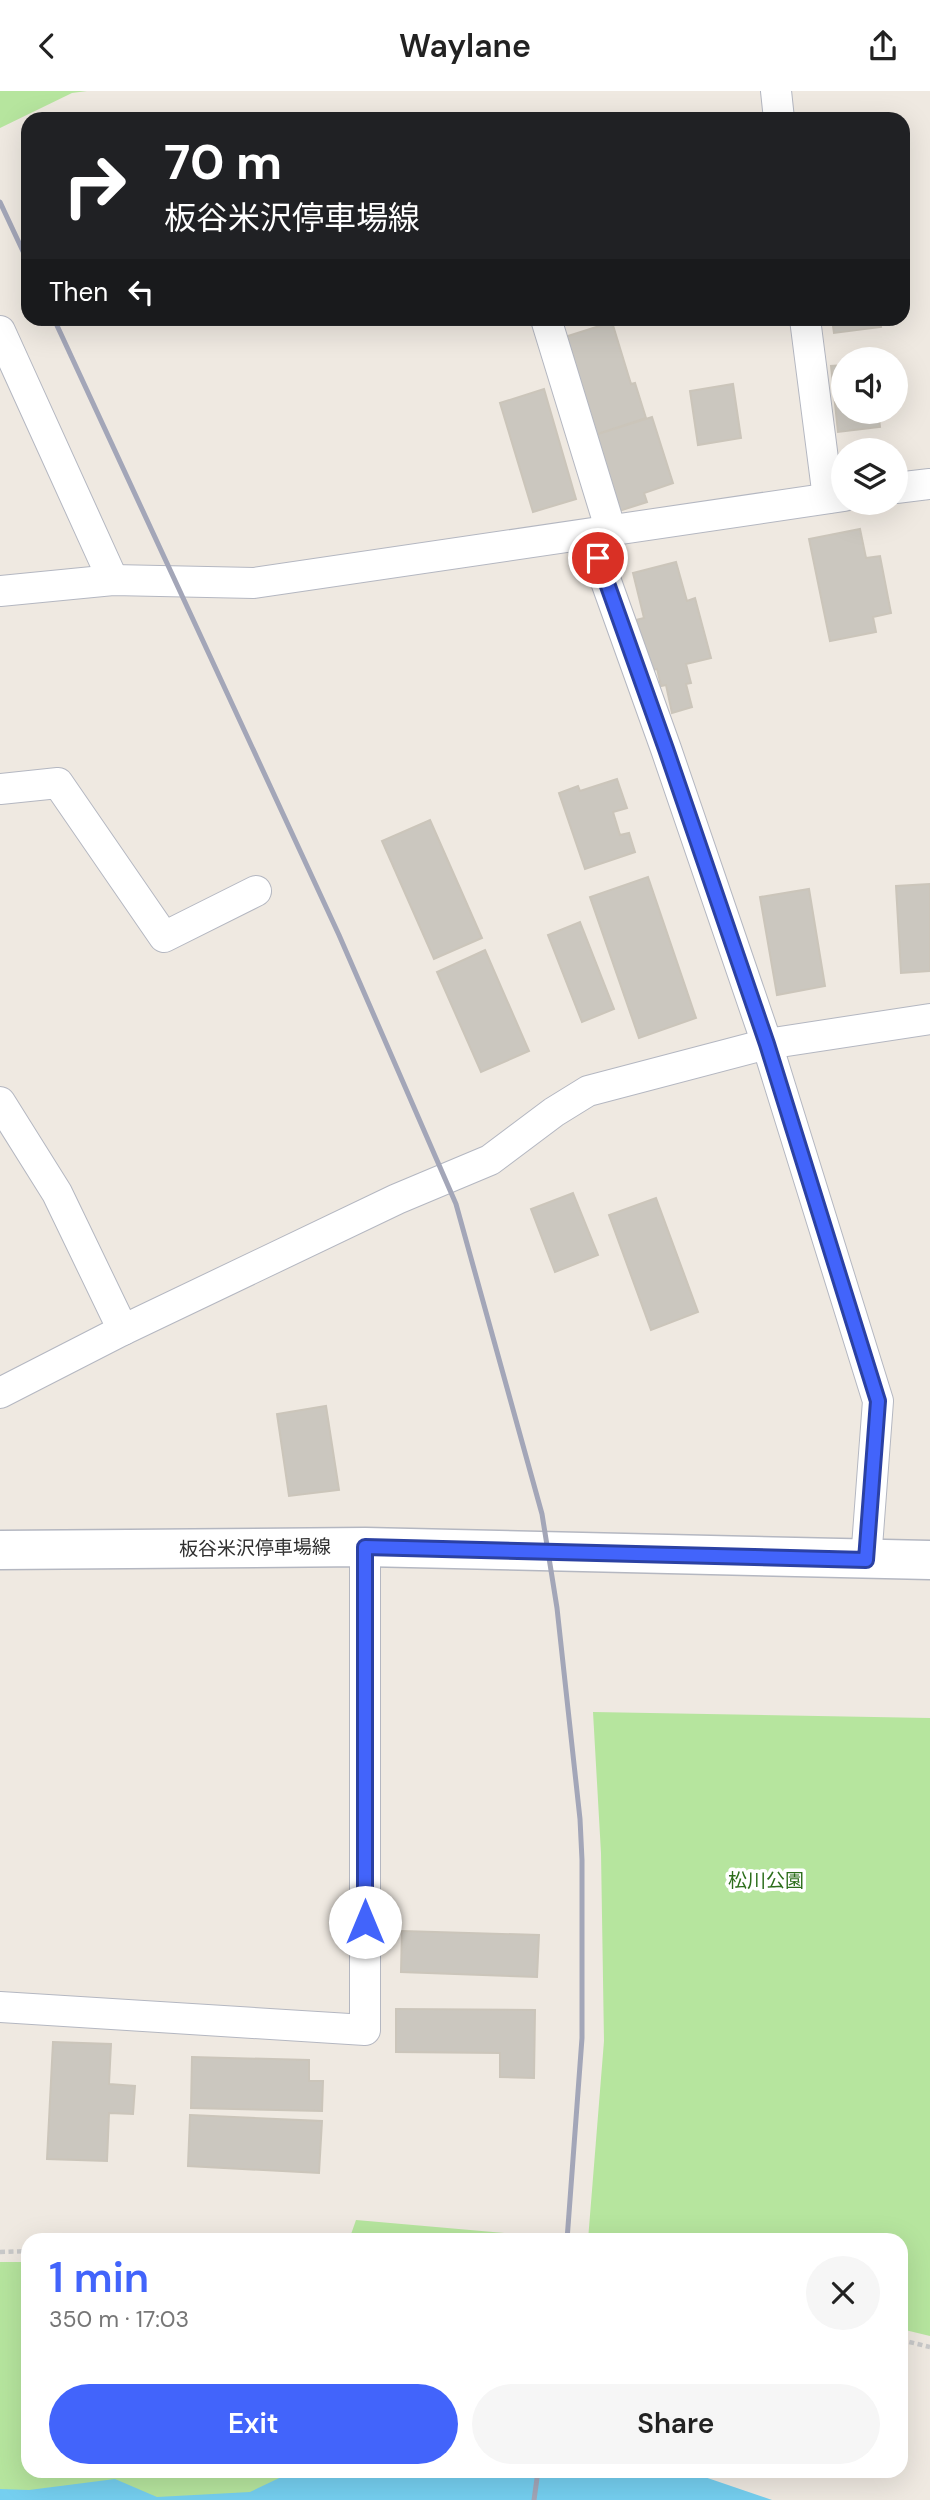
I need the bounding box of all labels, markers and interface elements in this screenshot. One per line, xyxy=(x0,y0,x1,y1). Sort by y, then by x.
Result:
text: Waylane xyxy=(399,25,531,67)
icon: back xyxy=(28,27,66,65)
icon: share xyxy=(864,27,902,65)
text: 70 m xyxy=(164,130,282,194)
icon: right xyxy=(49,140,140,231)
text: 板谷米沢停車場線 xyxy=(164,197,420,239)
icon: left xyxy=(122,273,160,311)
text: Then xyxy=(49,275,108,309)
map controls xyxy=(831,347,908,515)
button: sound xyxy=(831,347,908,424)
button: layers xyxy=(831,438,908,515)
pin xyxy=(568,528,628,588)
icon: arrive xyxy=(579,539,617,577)
street label: 板谷米沢停車場線 xyxy=(179,1534,331,1562)
park label: 松川公園 xyxy=(728,1868,804,1893)
position arrow xyxy=(328,1885,402,1959)
text: 1 min xyxy=(49,2250,149,2305)
button: close xyxy=(806,2256,880,2330)
text: 350 m · 17:03 xyxy=(49,2304,189,2334)
button: Exit xyxy=(49,2384,458,2464)
button: Share xyxy=(472,2384,880,2464)

